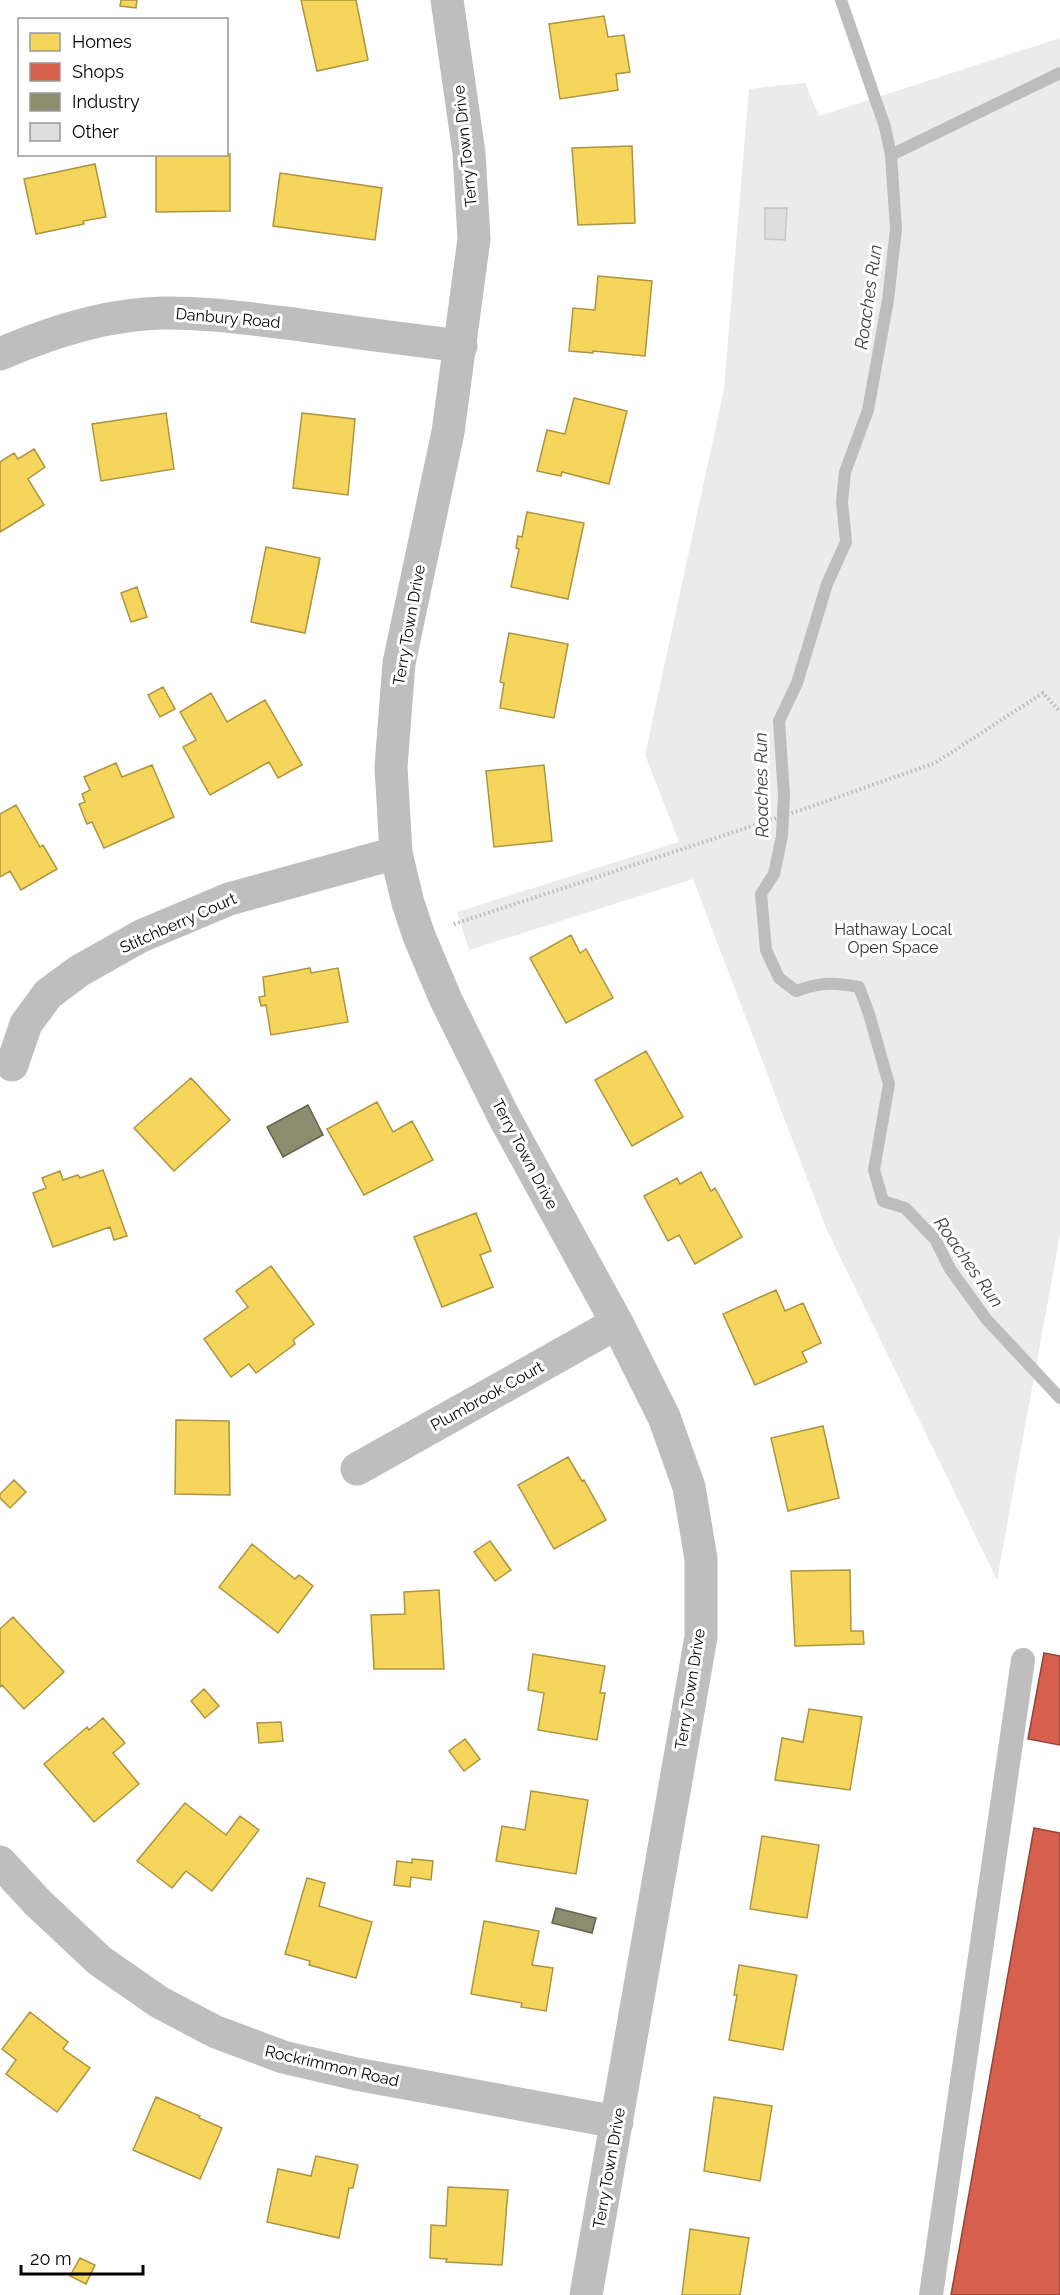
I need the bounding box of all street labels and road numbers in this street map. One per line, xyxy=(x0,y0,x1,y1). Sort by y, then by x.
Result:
street label: Terry Town Drive xyxy=(449,84,481,208)
street label: Danbury Road xyxy=(175,304,281,332)
street label: Terry Town Drive xyxy=(389,563,429,687)
street label: Stitchberry Court xyxy=(117,889,240,957)
street label: Terry Town Drive xyxy=(488,1096,562,1212)
street label: Plumbrook Court xyxy=(427,1357,547,1435)
street label: Terry Town Drive xyxy=(671,1627,709,1751)
street label: Rockrimmon Road xyxy=(263,2041,401,2091)
street label: Terry Town Drive xyxy=(589,2106,629,2230)

